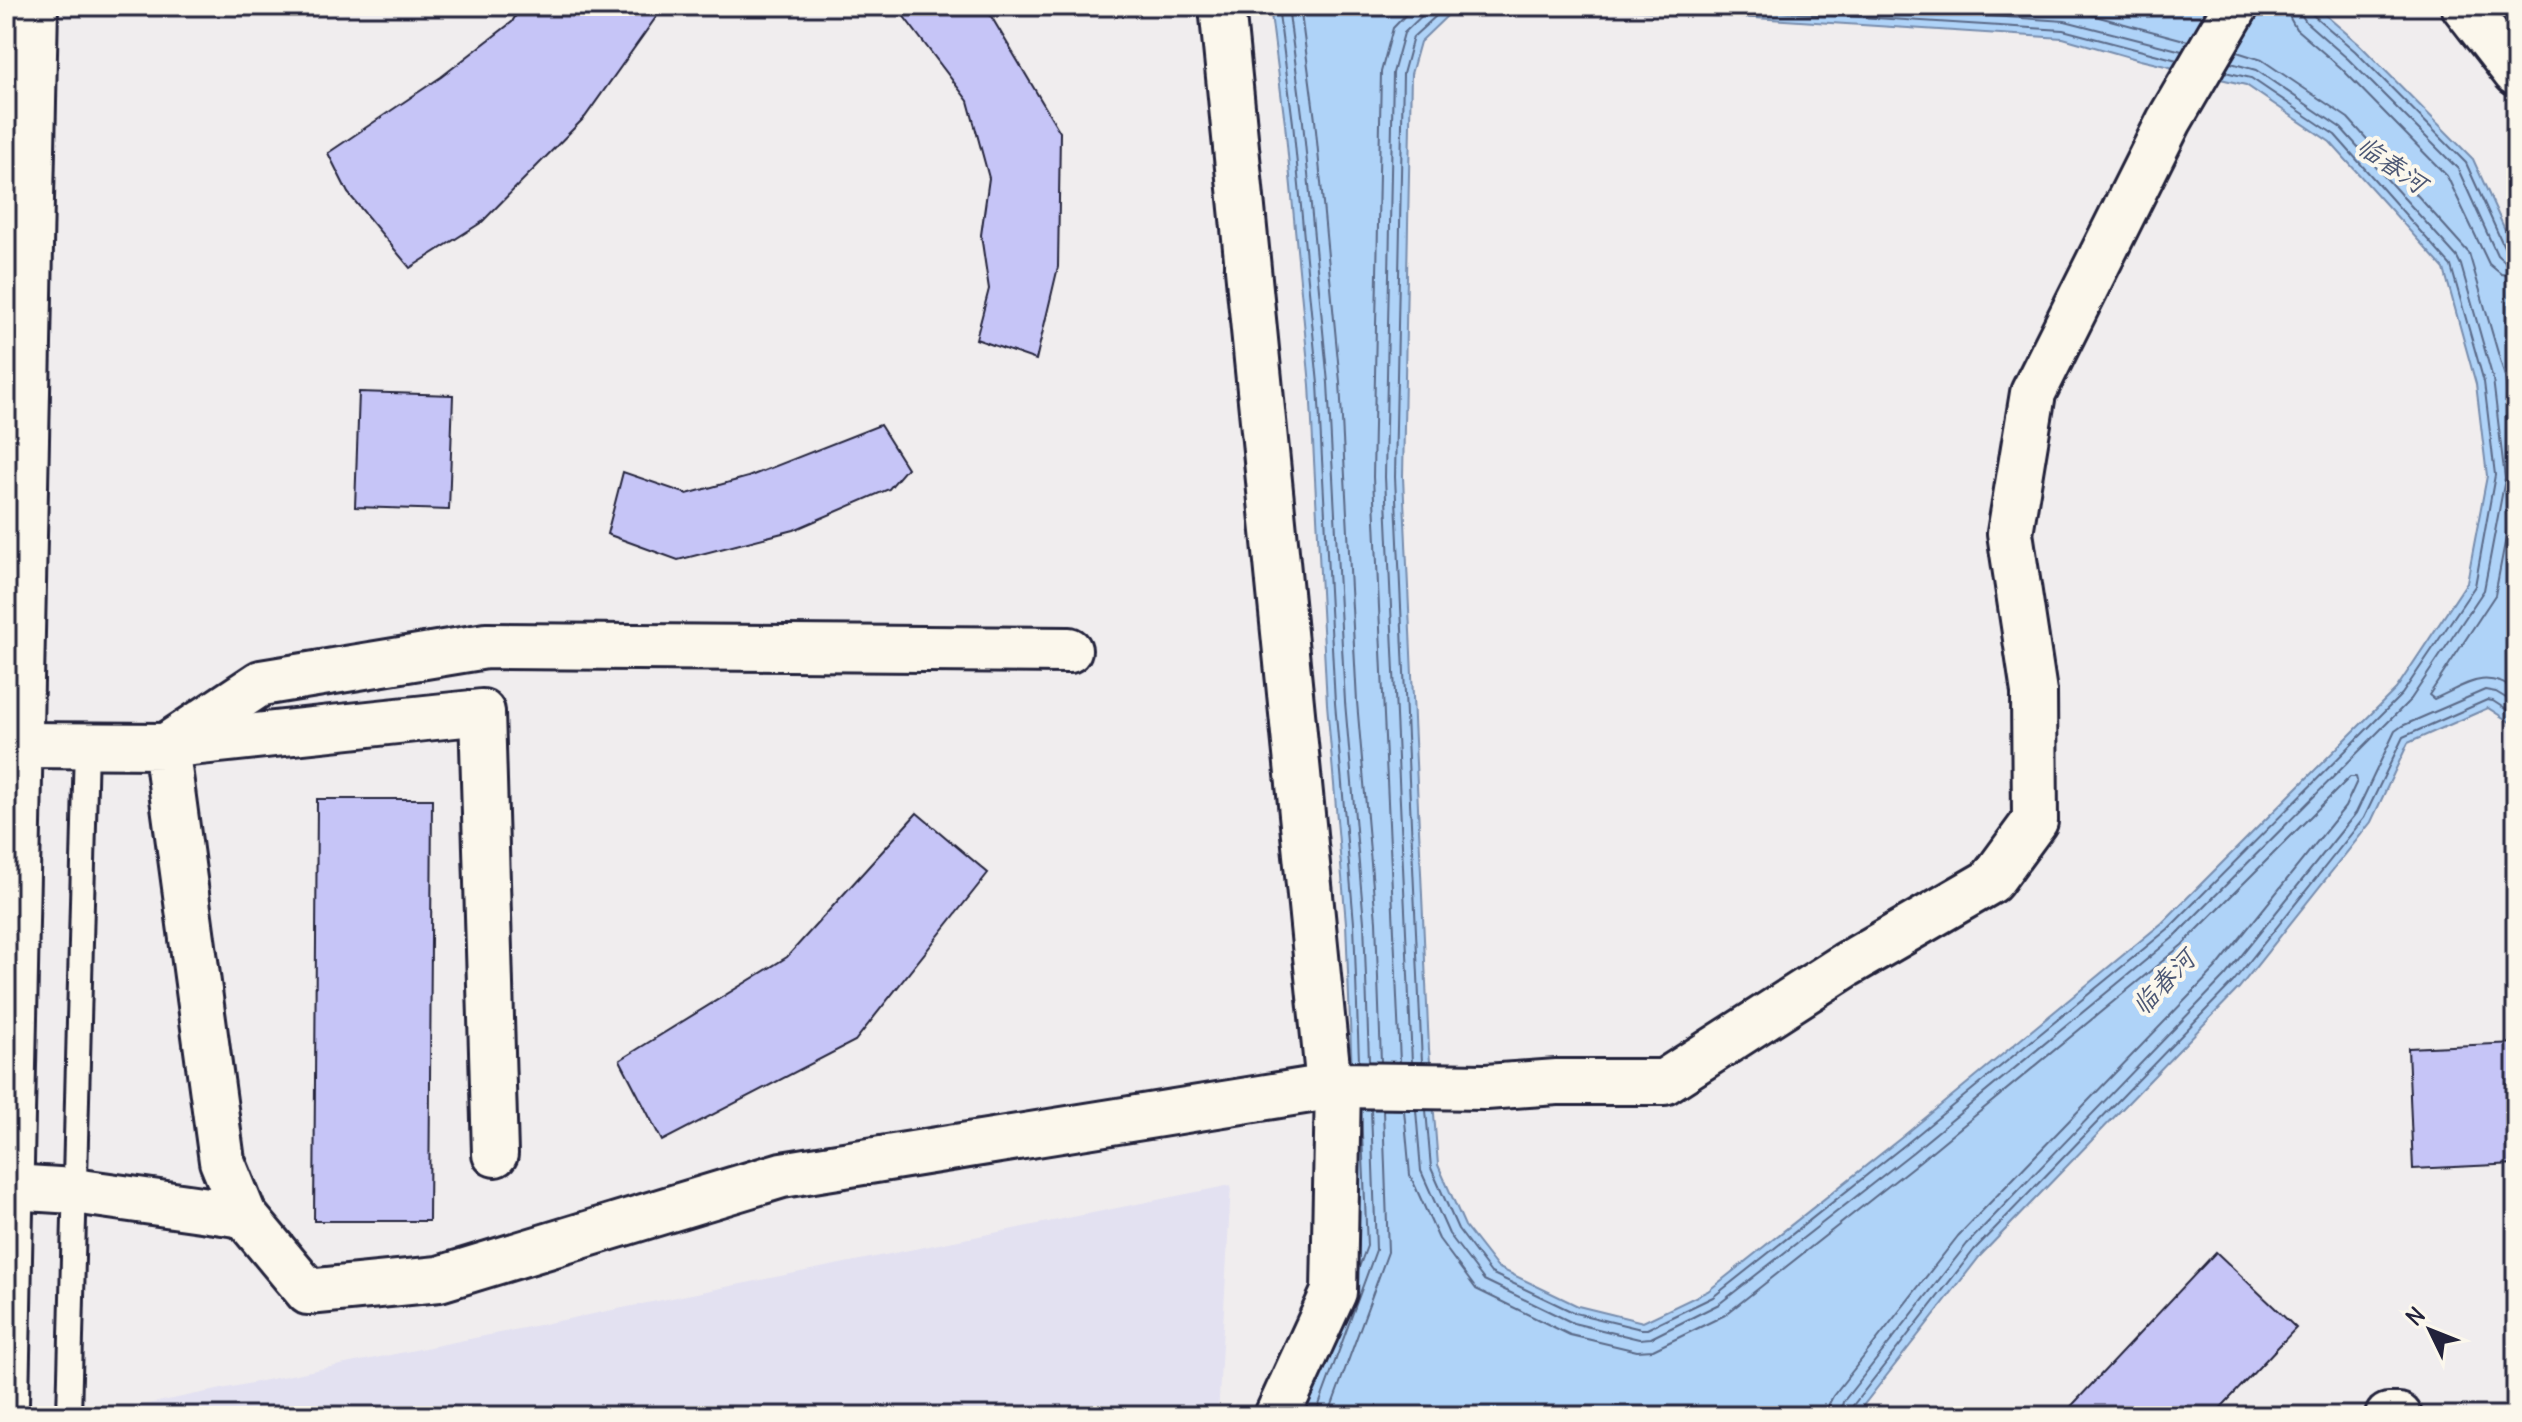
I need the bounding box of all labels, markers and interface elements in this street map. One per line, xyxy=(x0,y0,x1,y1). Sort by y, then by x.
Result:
water label: 临春河 xyxy=(2351,128,2437,202)
water label: 临春河 xyxy=(2124,940,2205,1022)
north arrow xyxy=(2390,1290,2470,1370)
text: N xyxy=(2400,1301,2431,1331)

